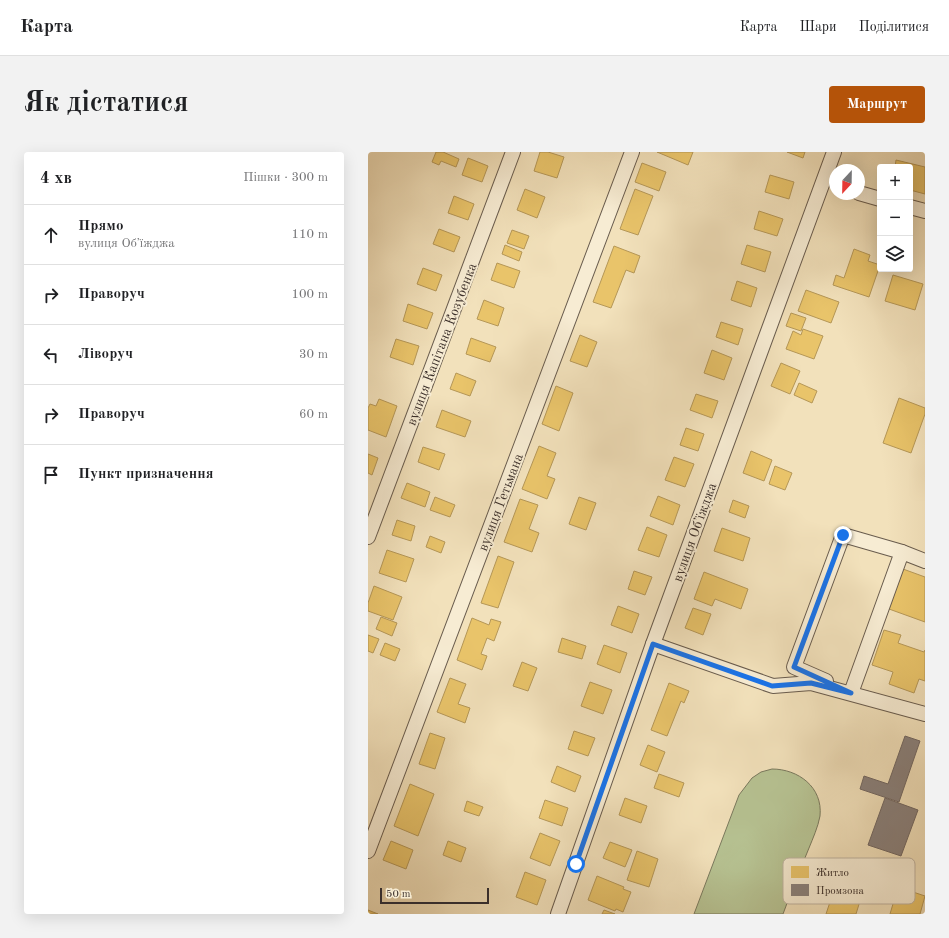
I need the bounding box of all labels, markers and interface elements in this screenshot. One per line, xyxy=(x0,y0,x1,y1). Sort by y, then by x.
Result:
text: Карта xyxy=(20,18,73,37)
text: Карта xyxy=(740,20,778,34)
text: Шари xyxy=(800,20,837,34)
text: Поділитися xyxy=(859,20,929,34)
button: Маршрут xyxy=(829,86,925,123)
text: Як дістатися xyxy=(24,90,188,118)
north arrow xyxy=(829,164,865,200)
map controls xyxy=(877,164,913,272)
button: + xyxy=(877,164,913,200)
text: 4 хв xyxy=(40,170,72,187)
text: Пішки · 300 m xyxy=(243,171,328,184)
button: − xyxy=(877,200,913,236)
text: Прямо xyxy=(78,219,124,234)
icon: ahead xyxy=(40,224,62,246)
text: 110 m xyxy=(291,228,328,241)
button: layers xyxy=(877,236,913,272)
text: вулиця Обʼїжджа xyxy=(78,237,175,250)
street label: вулиця Капітана Козубенка xyxy=(404,261,480,428)
icon: right xyxy=(40,284,62,306)
text: Праворуч xyxy=(78,287,145,302)
text: 100 m xyxy=(291,288,328,301)
icon: left xyxy=(40,344,62,366)
text: Ліворуч xyxy=(78,347,133,362)
text: 30 m xyxy=(299,348,328,361)
icon: right xyxy=(40,404,62,426)
text: Праворуч xyxy=(78,407,145,422)
text: 60 m xyxy=(299,408,328,421)
street label: вулиця Гетьмана xyxy=(476,452,526,553)
icon: arrive xyxy=(40,464,62,486)
text: Пункт призначення xyxy=(78,467,214,482)
street label: вулиця Обʼїжджа xyxy=(671,481,719,584)
route end xyxy=(834,526,852,544)
route start xyxy=(567,855,585,873)
legend xyxy=(783,858,915,904)
text: Житло xyxy=(816,868,849,879)
scale bar xyxy=(380,886,489,905)
text: Промзона xyxy=(816,886,864,897)
text: 50 m xyxy=(386,889,411,900)

